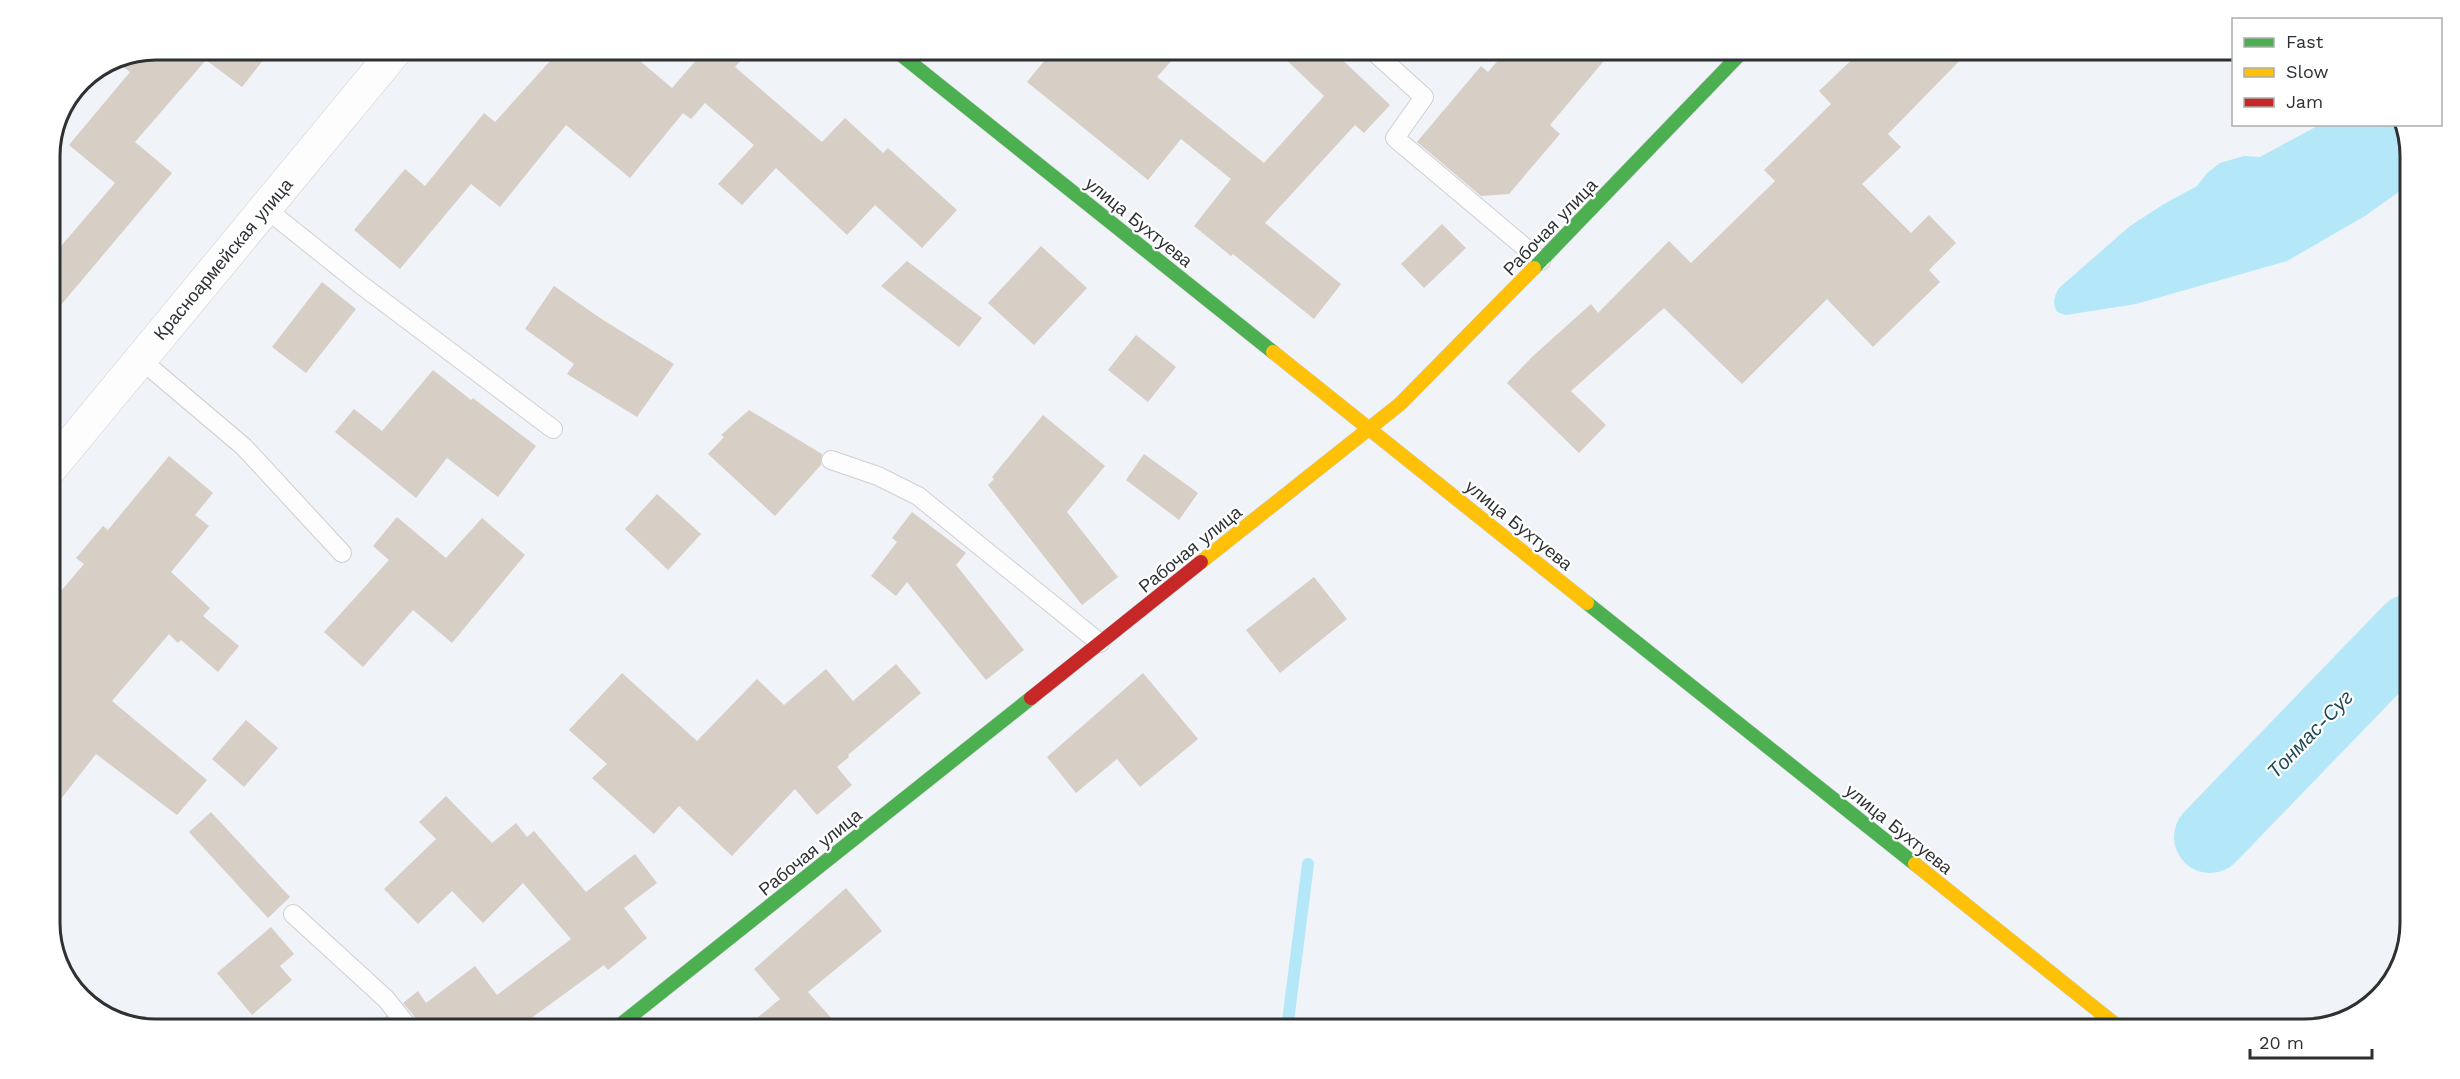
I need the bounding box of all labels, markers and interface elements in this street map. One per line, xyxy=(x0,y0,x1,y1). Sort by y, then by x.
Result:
legend xyxy=(2232,18,2442,126)
text: Fast xyxy=(2286,31,2324,52)
text: Slow xyxy=(2286,61,2329,82)
text: Jam xyxy=(2286,91,2323,112)
street label: улица Бухтуева xyxy=(1081,172,1197,272)
street label: Красноармейская улица xyxy=(149,173,297,344)
street label: Рабочая улица xyxy=(1499,174,1602,280)
street label: улица Бухтуева xyxy=(1461,475,1577,575)
street label: Рабочая улица xyxy=(1134,501,1246,597)
water label: Тонмас-Суг xyxy=(2262,685,2358,783)
street label: улица Бухтуева xyxy=(1841,779,1957,879)
street label: Рабочая улица xyxy=(754,804,866,900)
scale bar xyxy=(2250,1022,2372,1060)
text: 20 m xyxy=(2259,1032,2304,1053)

